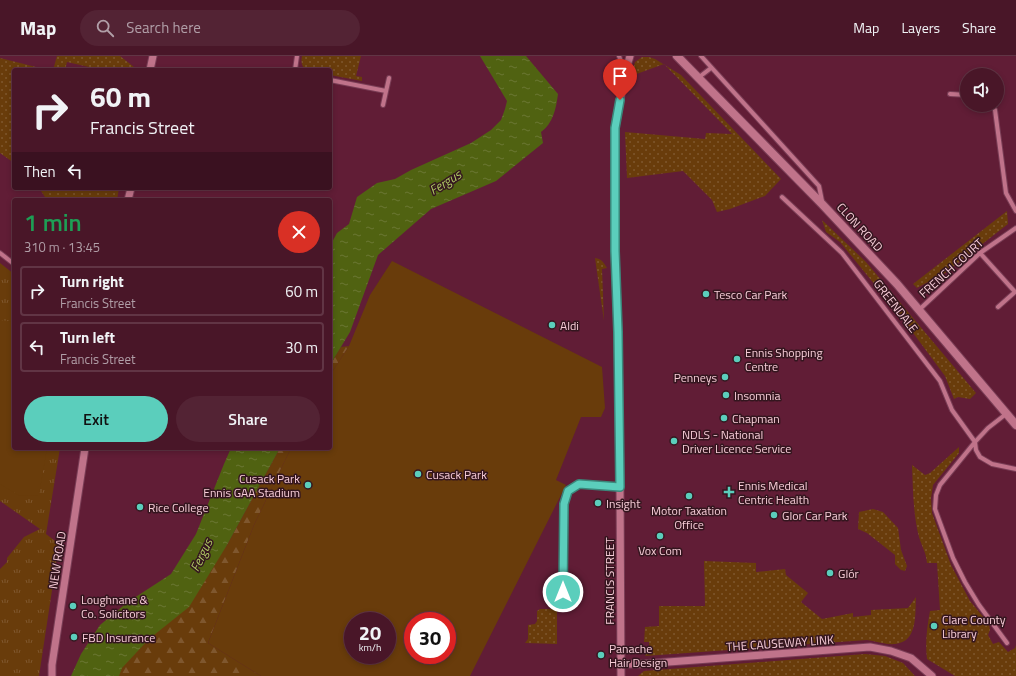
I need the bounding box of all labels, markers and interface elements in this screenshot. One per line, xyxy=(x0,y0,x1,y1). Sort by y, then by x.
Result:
search box xyxy=(80,10,360,46)
text: Map xyxy=(20,13,56,42)
text: Search here xyxy=(126,16,201,39)
icon: search xyxy=(94,17,116,39)
text: Map xyxy=(853,17,879,38)
text: Layers xyxy=(901,17,940,38)
text: Share xyxy=(962,17,996,38)
pin xyxy=(603,59,637,100)
icon: arrive xyxy=(609,65,631,87)
map controls xyxy=(960,68,1004,112)
button: sound xyxy=(960,68,1004,112)
text: 60 m xyxy=(90,75,151,118)
icon: right xyxy=(24,84,76,136)
text: Francis Street xyxy=(90,114,195,141)
text: Then xyxy=(24,160,56,183)
icon: left xyxy=(64,160,86,182)
water label: Fergus xyxy=(425,164,466,200)
street label: CLON ROAD xyxy=(832,198,888,256)
text: 1 min xyxy=(24,204,82,240)
button: close xyxy=(278,211,320,253)
street label: FRENCH COURT xyxy=(914,233,988,302)
text: 310 m · 13:45 xyxy=(24,237,100,257)
text: Turn right xyxy=(60,270,124,293)
street label: GREENDALE xyxy=(869,275,923,337)
icon: right xyxy=(26,280,48,302)
text: 60 m xyxy=(285,280,318,303)
place label: Tesco Car Park xyxy=(714,285,788,304)
marker: Tesco Car Park xyxy=(701,289,711,299)
text: Francis Street xyxy=(60,293,136,313)
place label: Aldi xyxy=(560,316,579,335)
marker: Aldi xyxy=(547,320,557,330)
text: Turn left xyxy=(60,326,115,349)
icon: left xyxy=(26,336,48,358)
text: 30 m xyxy=(285,336,318,359)
place label: Ennis Shopping Centre xyxy=(745,343,823,376)
text: Francis Street xyxy=(60,349,136,369)
marker: Ennis Shopping Centre xyxy=(732,354,742,364)
place label: Penneys xyxy=(674,368,717,387)
marker: Penneys xyxy=(720,372,730,382)
place label: Insomnia xyxy=(734,386,780,405)
marker: Insomnia xyxy=(721,390,731,400)
button: Exit xyxy=(24,396,168,442)
button: Share xyxy=(176,396,320,442)
place label: Chapman xyxy=(732,409,780,428)
marker: Chapman xyxy=(719,413,729,423)
place label: NDLS - National Driver Licence Service xyxy=(682,425,791,458)
marker: NDLS - National Driver Licence Service xyxy=(669,436,679,446)
place label: Cusack Park xyxy=(426,465,487,484)
place label: Cusack Park Ennis GAA Stadium xyxy=(203,469,300,502)
marker: Cusack Park xyxy=(413,469,423,479)
place label: Ennis Medical Centric Health xyxy=(738,476,809,509)
marker: Cusack Park Ennis GAA Stadium xyxy=(303,480,313,490)
marker: Ennis Medical Centric Health xyxy=(723,486,735,498)
marker: Motor Taxation Office xyxy=(684,491,694,501)
place label: Insight xyxy=(606,494,641,513)
place label: Rice College xyxy=(148,498,208,517)
marker: Insight xyxy=(593,498,603,508)
place label: Motor Taxation Office xyxy=(651,501,727,534)
marker: Rice College xyxy=(135,502,145,512)
place label: Glor Car Park xyxy=(782,506,848,525)
marker: Glor Car Park xyxy=(769,510,779,520)
street label: NEW ROAD xyxy=(43,530,71,590)
marker: Vox Com xyxy=(655,531,665,541)
water label: Fergus xyxy=(184,534,218,575)
street label: FRANCIS STREET xyxy=(600,537,619,625)
place label: Vox Com xyxy=(638,541,682,560)
place label: Glór xyxy=(838,564,859,583)
marker: Glór xyxy=(825,568,835,578)
position arrow xyxy=(542,571,584,613)
place label: Loughnane & Co. Solicitors xyxy=(81,590,149,623)
marker: Loughnane & Co. Solicitors xyxy=(68,601,78,611)
place label: Clare County Library xyxy=(942,610,1006,643)
speed limit sign: 30 xyxy=(404,612,456,664)
text: 20 xyxy=(359,617,381,648)
marker: Clare County Library xyxy=(929,621,939,631)
place label: FBD Insurance xyxy=(82,628,155,647)
street label: THE CAUSEWAY LINK xyxy=(726,630,835,656)
marker: FBD Insurance xyxy=(69,632,79,642)
place label: Panache Hair Design xyxy=(609,639,667,672)
text: km/h xyxy=(359,640,381,655)
marker: Panache Hair Design xyxy=(596,650,606,660)

